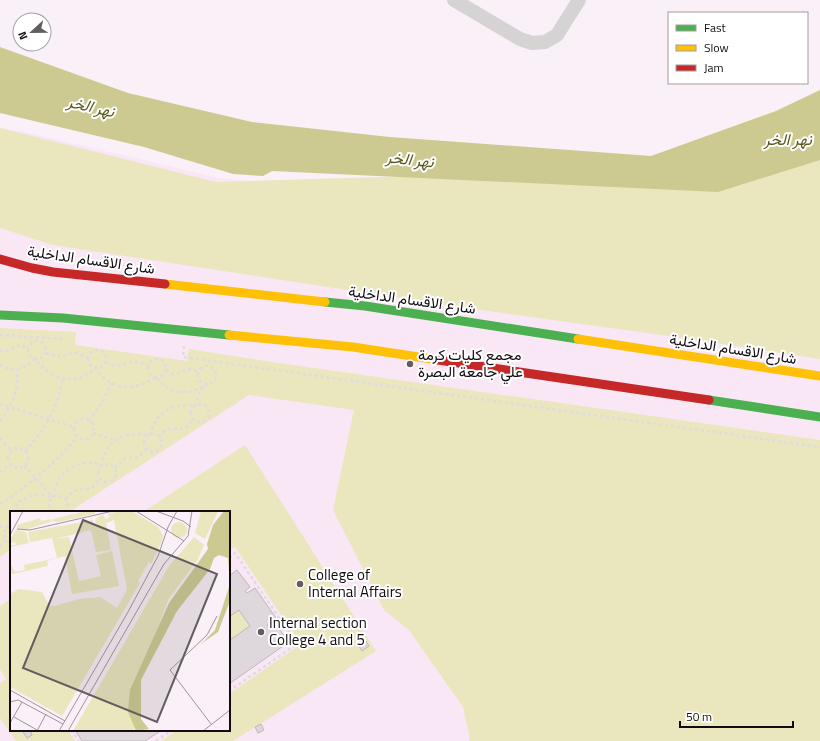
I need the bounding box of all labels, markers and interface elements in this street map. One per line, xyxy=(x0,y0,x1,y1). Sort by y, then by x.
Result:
north arrow xyxy=(12,12,52,52)
legend xyxy=(668,12,808,84)
text: Fast xyxy=(704,18,727,37)
text: N xyxy=(14,29,32,42)
text: Slow xyxy=(704,38,729,57)
text: Jam xyxy=(704,58,724,77)
water label: نهر الخر xyxy=(64,89,118,123)
water label: نهر الخر xyxy=(763,127,813,151)
water label: نهر الخر xyxy=(384,144,436,174)
street label: شارع الاقسام الداخلية xyxy=(26,239,156,280)
street label: شارع الاقسام الداخلية xyxy=(347,279,477,320)
street label: شارع الاقسام الداخلية xyxy=(668,327,798,370)
place label: مجمع كليات كرمة علي جامعة البصرة xyxy=(418,343,523,385)
marker: مجمع كليات كرمة علي جامعة البصرة xyxy=(405,359,415,369)
inset map xyxy=(10,511,230,731)
place label: College of Internal Affairs xyxy=(308,563,402,603)
marker: College of Internal Affairs xyxy=(295,579,305,589)
place label: Internal section College 4 and 5 xyxy=(269,611,367,651)
marker: Internal section College 4 and 5 xyxy=(256,627,266,637)
scale bar xyxy=(680,703,793,729)
text: 50 m xyxy=(686,707,712,726)

